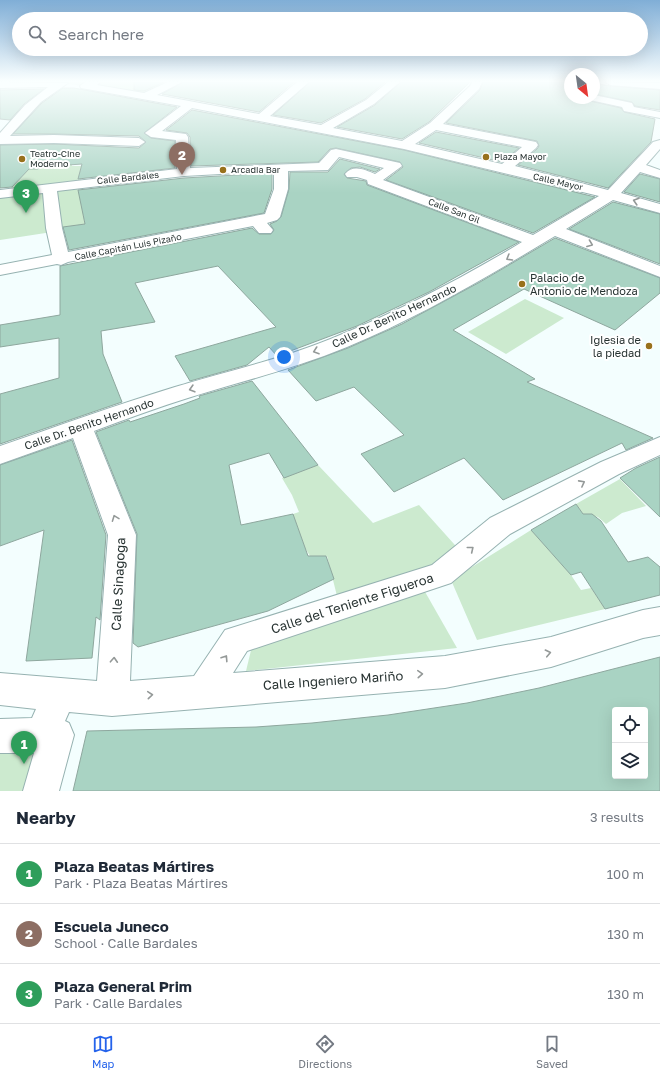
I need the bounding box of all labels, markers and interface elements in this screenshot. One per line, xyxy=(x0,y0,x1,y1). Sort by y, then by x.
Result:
search box xyxy=(12,12,648,56)
icon: search xyxy=(26,23,48,45)
text: Search here xyxy=(58,25,144,43)
north arrow xyxy=(564,68,600,104)
pin: 2 xyxy=(169,142,195,175)
place label: Teatro-Cine Moderno xyxy=(30,148,80,169)
place label: Plaza Mayor xyxy=(494,151,547,162)
marker: Plaza Mayor xyxy=(481,152,491,162)
marker: Teatro-Cine Moderno xyxy=(17,154,27,164)
place label: Arcadia Bar xyxy=(231,164,281,175)
marker: Arcadia Bar xyxy=(218,165,228,175)
street label: Calle Bardales xyxy=(96,169,160,186)
street label: Calle Mayor xyxy=(532,170,585,193)
pin: 3 xyxy=(13,180,39,213)
street label: Calle San Gil xyxy=(427,196,482,225)
one-way arrow xyxy=(633,197,640,206)
street label: Calle Capitán Luis Pizaño xyxy=(73,231,182,262)
one-way arrow xyxy=(587,240,594,248)
one-way arrow xyxy=(506,253,513,261)
place label: Palacio de Antonio de Mendoza xyxy=(530,271,638,297)
marker: Palacio de Antonio de Mendoza xyxy=(517,279,527,289)
street label: Calle Dr. Benito Hernando xyxy=(329,281,458,350)
place label: Iglesia de la piedad xyxy=(590,333,641,359)
marker: Iglesia de la piedad xyxy=(644,341,654,351)
one-way arrow xyxy=(313,346,320,355)
your location xyxy=(274,347,294,367)
one-way arrow xyxy=(189,384,196,393)
street label: Calle Dr. Benito Hernando xyxy=(23,395,156,452)
one-way arrow xyxy=(578,480,585,488)
one-way arrow xyxy=(112,514,120,521)
street label: Calle Sinagoga xyxy=(108,537,128,631)
one-way arrow xyxy=(466,547,473,554)
street label: Calle del Teniente Figueroa xyxy=(269,569,435,637)
one-way arrow xyxy=(544,649,551,657)
one-way arrow xyxy=(220,655,227,662)
one-way arrow xyxy=(110,657,118,663)
street label: Calle Ingeniero Mariño xyxy=(262,667,404,693)
one-way arrow xyxy=(417,669,423,678)
one-way arrow xyxy=(147,691,153,700)
map controls xyxy=(612,707,648,779)
button: locate xyxy=(612,707,648,743)
pin: 1 xyxy=(11,731,37,764)
button: layers xyxy=(612,743,648,779)
text: Nearby xyxy=(16,807,76,828)
text: 3 results xyxy=(590,809,644,825)
text: Plaza Beatas Mártires xyxy=(54,857,214,875)
text: 1 xyxy=(26,866,32,882)
text: 100 m xyxy=(607,866,644,882)
text: Park · Plaza Beatas Mártires xyxy=(54,875,228,891)
text: Escuela Juneco xyxy=(54,917,169,935)
text: 2 xyxy=(25,926,33,942)
text: 130 m xyxy=(607,926,644,942)
text: School · Calle Bardales xyxy=(54,935,198,951)
text: Plaza General Prim xyxy=(54,977,192,995)
text: 3 xyxy=(25,986,33,1002)
text: 130 m xyxy=(607,986,644,1002)
text: Park · Calle Bardales xyxy=(54,995,183,1011)
tab: Map xyxy=(92,1033,114,1070)
tab: Directions xyxy=(298,1033,352,1070)
tab: Saved xyxy=(536,1033,568,1070)

